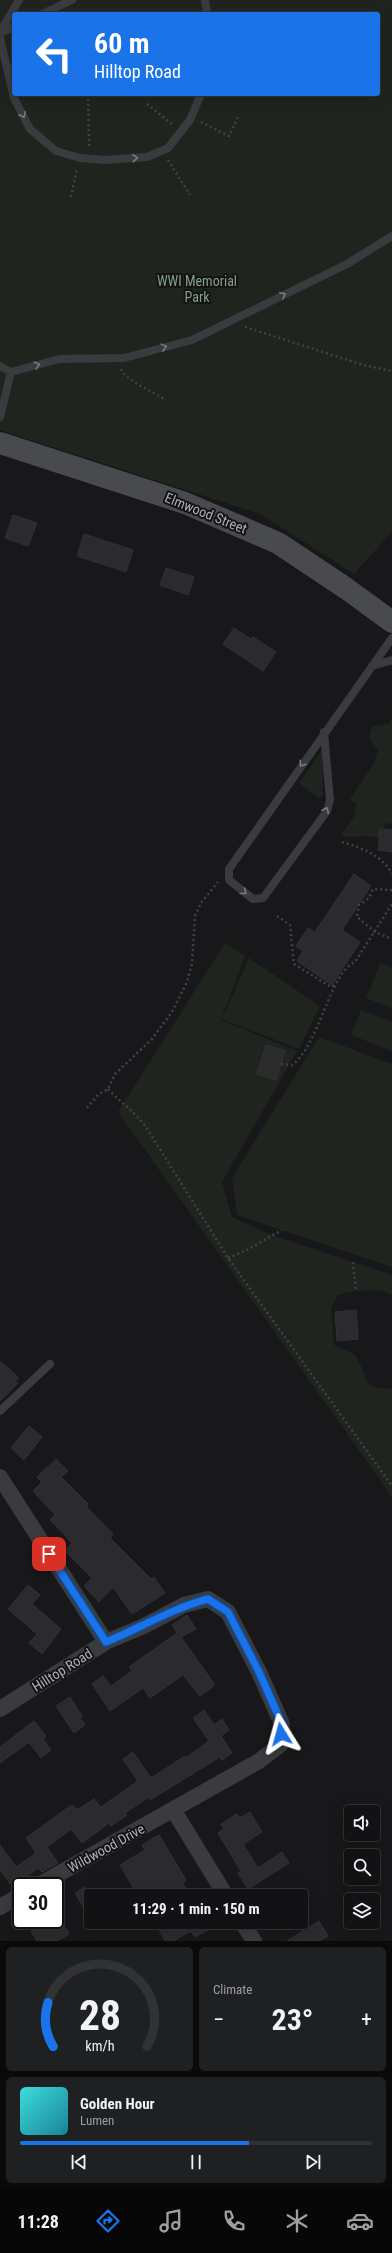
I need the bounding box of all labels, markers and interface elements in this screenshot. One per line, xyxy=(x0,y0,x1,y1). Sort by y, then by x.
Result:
text: 60 m xyxy=(94,27,150,60)
icon: left xyxy=(28,28,80,80)
text: Hilltop Road xyxy=(94,61,181,82)
one-way arrow xyxy=(18,111,26,118)
one-way arrow xyxy=(132,153,138,162)
park label: WWI Memorial Park xyxy=(157,273,237,305)
one-way arrow xyxy=(279,292,286,300)
one-way arrow xyxy=(161,343,168,352)
one-way arrow xyxy=(33,361,40,370)
street label: Elmwood Street xyxy=(163,489,249,537)
one-way arrow xyxy=(300,760,307,767)
one-way arrow xyxy=(321,807,329,814)
one-way arrow xyxy=(239,887,246,894)
pin xyxy=(32,1537,66,1571)
icon: arrive xyxy=(38,1543,60,1565)
street label: Hilltop Road xyxy=(29,1645,95,1695)
position arrow xyxy=(260,1713,302,1755)
map controls xyxy=(344,1805,380,1929)
button: sound xyxy=(344,1805,380,1841)
street label: Wildwood Drive xyxy=(65,1820,148,1876)
button: search xyxy=(344,1849,380,1885)
speed limit sign: 30 xyxy=(12,1877,64,1929)
button: layers xyxy=(344,1893,380,1929)
text: 11:29 · 1 min · 150 m xyxy=(132,1900,260,1918)
text: Climate xyxy=(213,1982,252,1997)
text: 28 xyxy=(78,1991,121,2040)
text: 23° xyxy=(272,2002,314,2037)
text: − xyxy=(213,2007,224,2032)
text: + xyxy=(361,2007,372,2032)
text: km/h xyxy=(85,2038,114,2054)
text: Golden Hour xyxy=(80,2095,155,2113)
text: Lumen xyxy=(80,2113,114,2128)
icon: previous xyxy=(68,2151,90,2173)
icon: pause xyxy=(185,2151,207,2173)
icon: next xyxy=(302,2151,324,2173)
icon: directions xyxy=(94,2207,122,2235)
icon: music xyxy=(157,2207,185,2235)
icon: phone xyxy=(220,2207,248,2235)
icon: climate xyxy=(283,2207,311,2235)
icon: car xyxy=(346,2207,374,2235)
text: 11:28 xyxy=(18,2211,59,2232)

